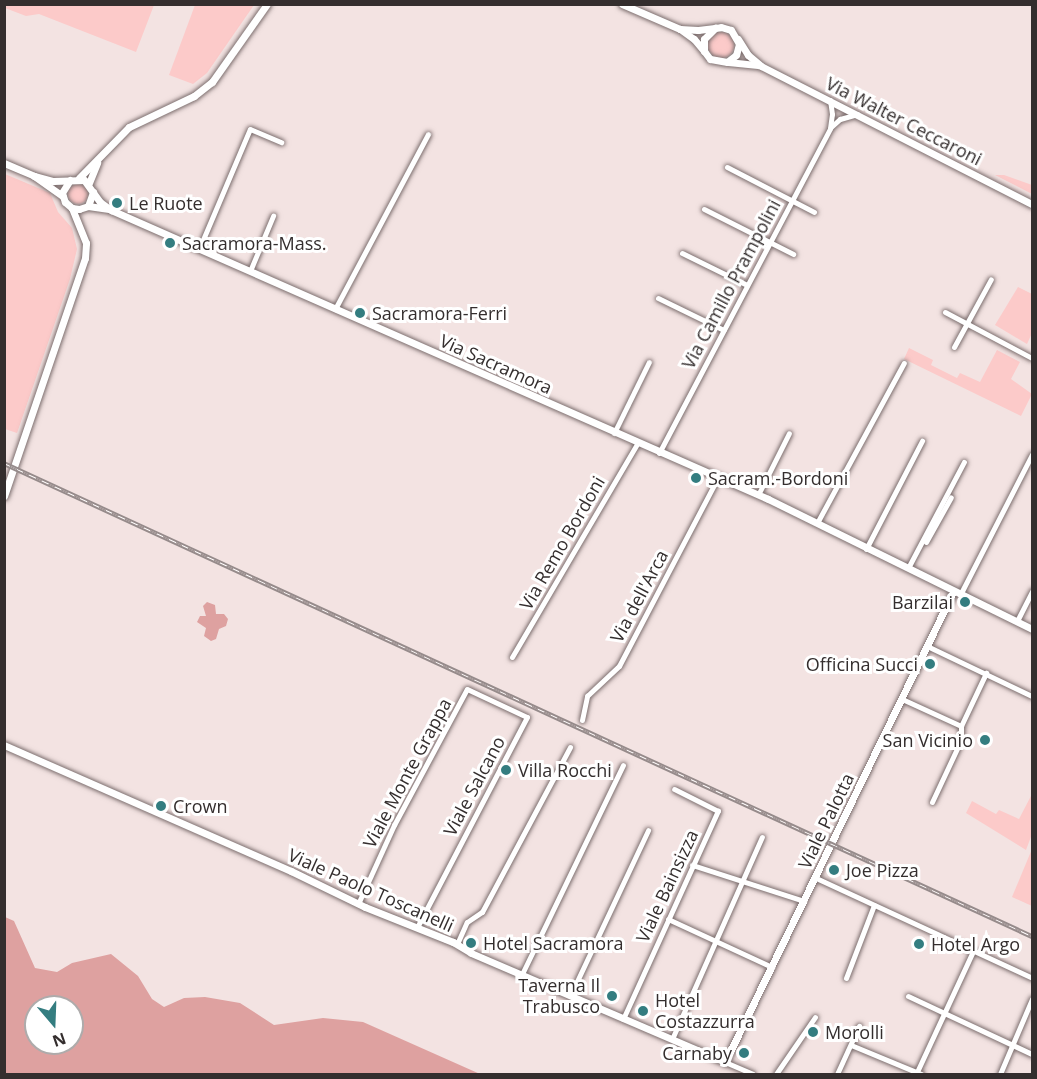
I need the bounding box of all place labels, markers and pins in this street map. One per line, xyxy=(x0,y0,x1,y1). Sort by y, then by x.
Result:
place label: Le Ruote xyxy=(129,192,203,214)
marker: Le Ruote xyxy=(110,196,124,210)
place label: Sacramora-Mass. xyxy=(182,232,327,254)
marker: Sacramora-Mass. xyxy=(163,236,177,250)
place label: Sacramora-Ferri xyxy=(372,302,507,324)
marker: Sacramora-Ferri xyxy=(353,306,367,320)
place label: Sacram.-Bordoni xyxy=(708,467,848,489)
marker: Sacram.-Bordoni xyxy=(689,471,703,485)
place label: Barzilai xyxy=(892,591,953,613)
marker: Barzilai xyxy=(958,595,972,609)
place label: Officina Succi xyxy=(806,653,918,675)
marker: Officina Succi xyxy=(923,657,937,671)
place label: San Vicinio xyxy=(883,729,973,751)
marker: San Vicinio xyxy=(978,733,992,747)
place label: Villa Rocchi xyxy=(518,759,612,781)
marker: Villa Rocchi xyxy=(499,763,513,777)
place label: Crown xyxy=(173,795,228,817)
marker: Crown xyxy=(154,799,168,813)
place label: Joe Pizza xyxy=(846,859,919,881)
marker: Joe Pizza xyxy=(827,863,841,877)
place label: Hotel Sacramora xyxy=(483,932,624,954)
place label: Hotel Argo xyxy=(931,933,1020,955)
marker: Hotel Sacramora xyxy=(464,936,478,950)
marker: Hotel Argo xyxy=(912,937,926,951)
place label: Taverna Il Trabusco xyxy=(518,975,600,1018)
marker: Taverna Il Trabusco xyxy=(605,989,619,1003)
place label: Hotel Costazzurra xyxy=(655,990,755,1032)
marker: Hotel Costazzurra xyxy=(636,1004,650,1018)
place label: Morolli xyxy=(825,1021,884,1043)
marker: Morolli xyxy=(806,1025,820,1039)
place label: Carnaby xyxy=(662,1042,732,1064)
marker: Carnaby xyxy=(737,1046,751,1060)

